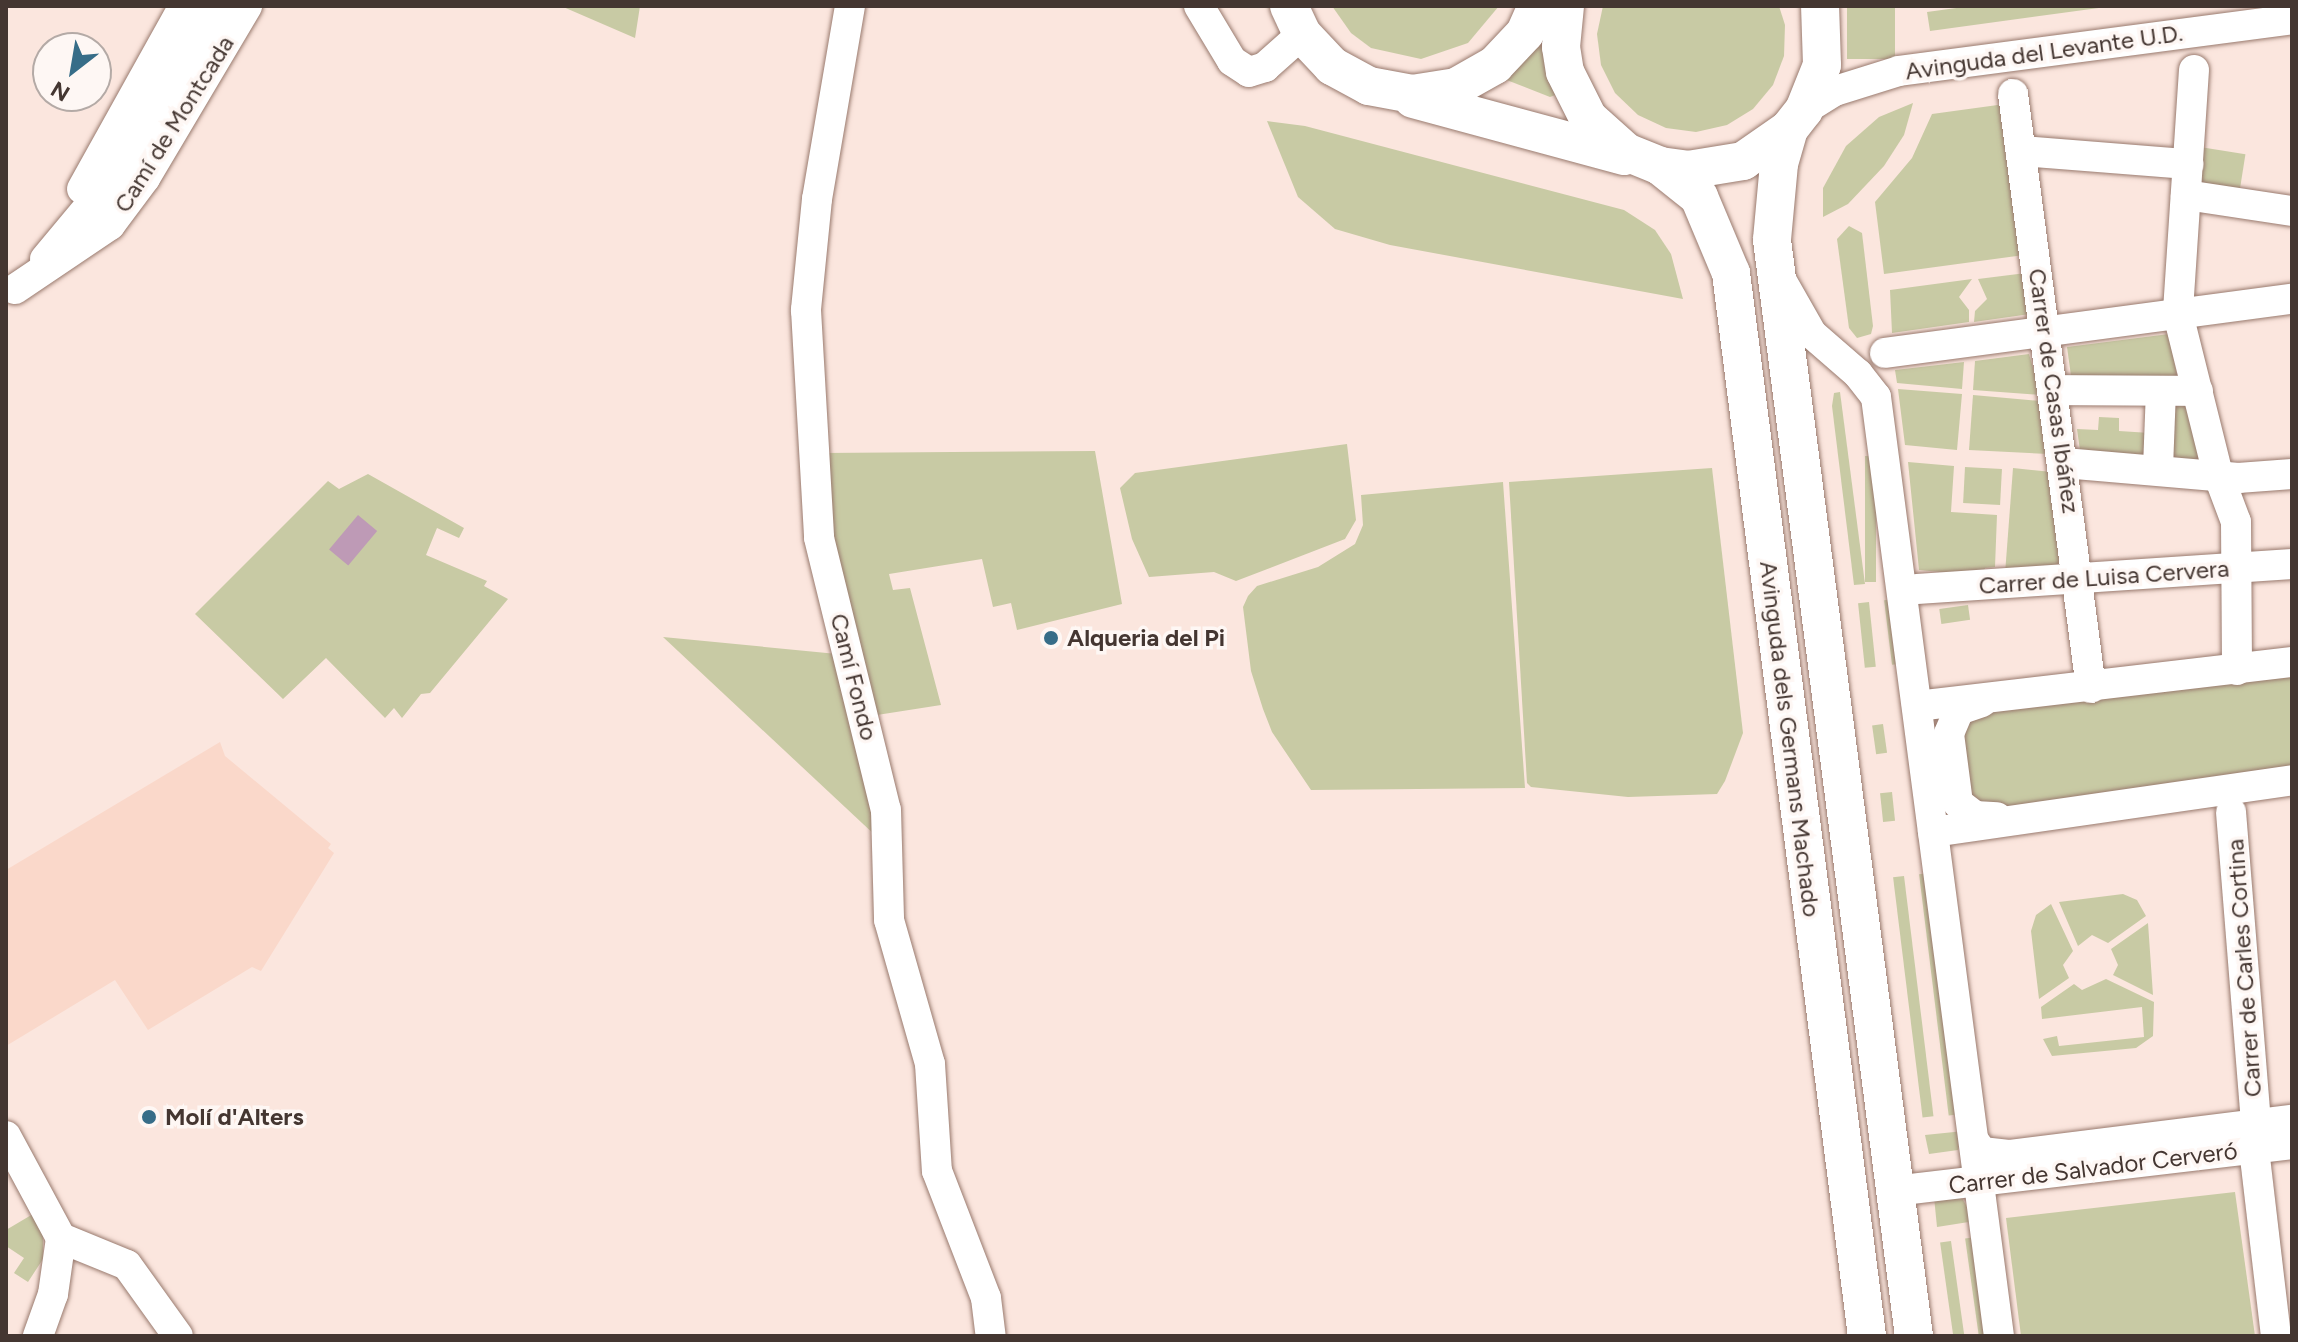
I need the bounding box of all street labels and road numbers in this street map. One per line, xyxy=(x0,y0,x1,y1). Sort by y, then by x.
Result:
street label: Avinguda del Levante U.D. xyxy=(1903,18,2185,86)
street label: Camí de Montcada xyxy=(108,30,240,218)
street label: Carrer de Casas Ibáñez xyxy=(2023,267,2085,515)
street label: Carrer de Luisa Cervera xyxy=(1978,554,2230,600)
street label: Avinguda dels Germans Machado xyxy=(1754,559,1826,919)
street label: Camí Fondo xyxy=(824,611,884,743)
street label: Carrer de Carles Cortina xyxy=(2221,838,2267,1098)
street label: Carrer de Salvador Cerveró xyxy=(1947,1136,2239,1200)

